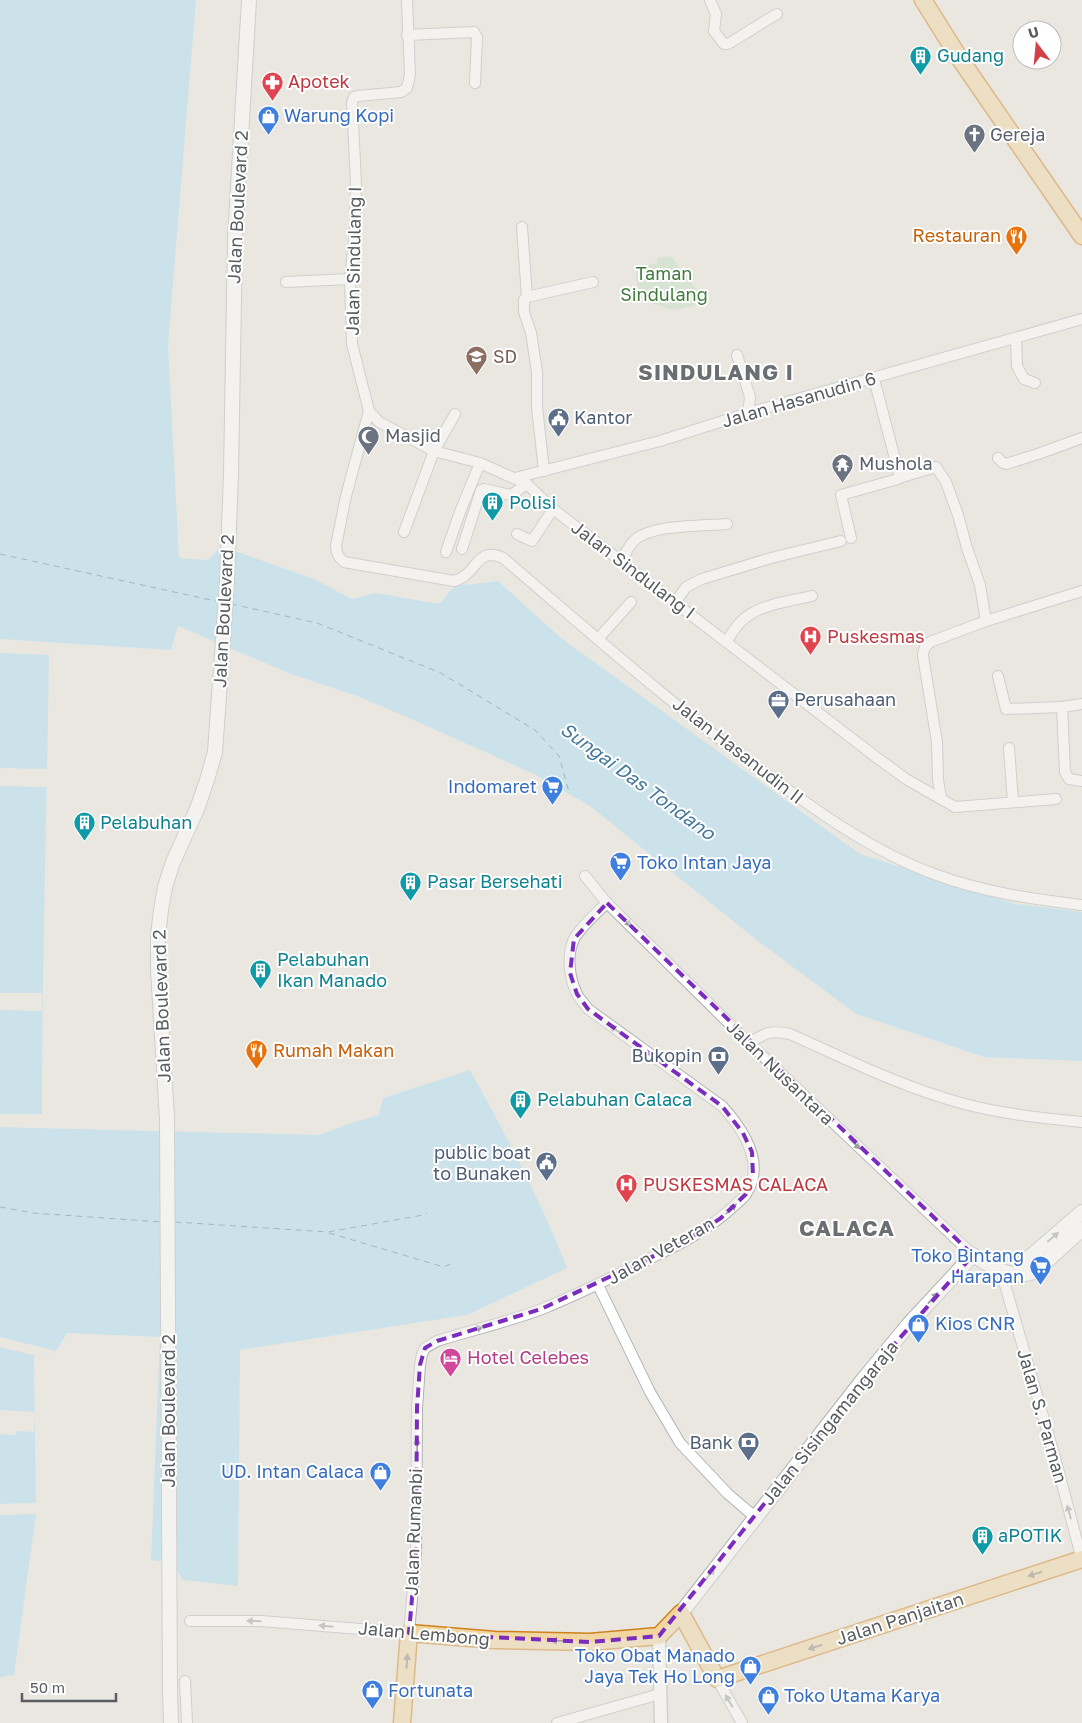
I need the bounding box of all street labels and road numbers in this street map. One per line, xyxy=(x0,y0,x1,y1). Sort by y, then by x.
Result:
street label: Jalan Boulevard 2 xyxy=(222,130,252,284)
street label: Jalan Sindulang I xyxy=(341,186,365,336)
street label: Jalan Hasanudin 6 xyxy=(719,366,878,432)
street label: Jalan Sindulang I xyxy=(567,516,700,623)
street label: Jalan Boulevard 2 xyxy=(208,534,238,688)
street label: Jalan Hasanudin II xyxy=(669,692,808,808)
street label: Jalan Boulevard 2 xyxy=(147,929,175,1083)
street label: Jalan Nusantara xyxy=(722,1015,839,1129)
street label: Jalan Veteran xyxy=(603,1212,718,1289)
street label: Jalan Boulevard 2 xyxy=(157,1334,179,1488)
street label: Jalan Sisingamangaraja xyxy=(756,1336,902,1509)
street label: Jalan S. Parman xyxy=(1013,1346,1073,1486)
street label: Jalan Rumanbi xyxy=(400,1468,426,1596)
street label: Jalan Panjaitan xyxy=(833,1587,966,1649)
street label: Jalan Lembong xyxy=(357,1616,491,1650)

